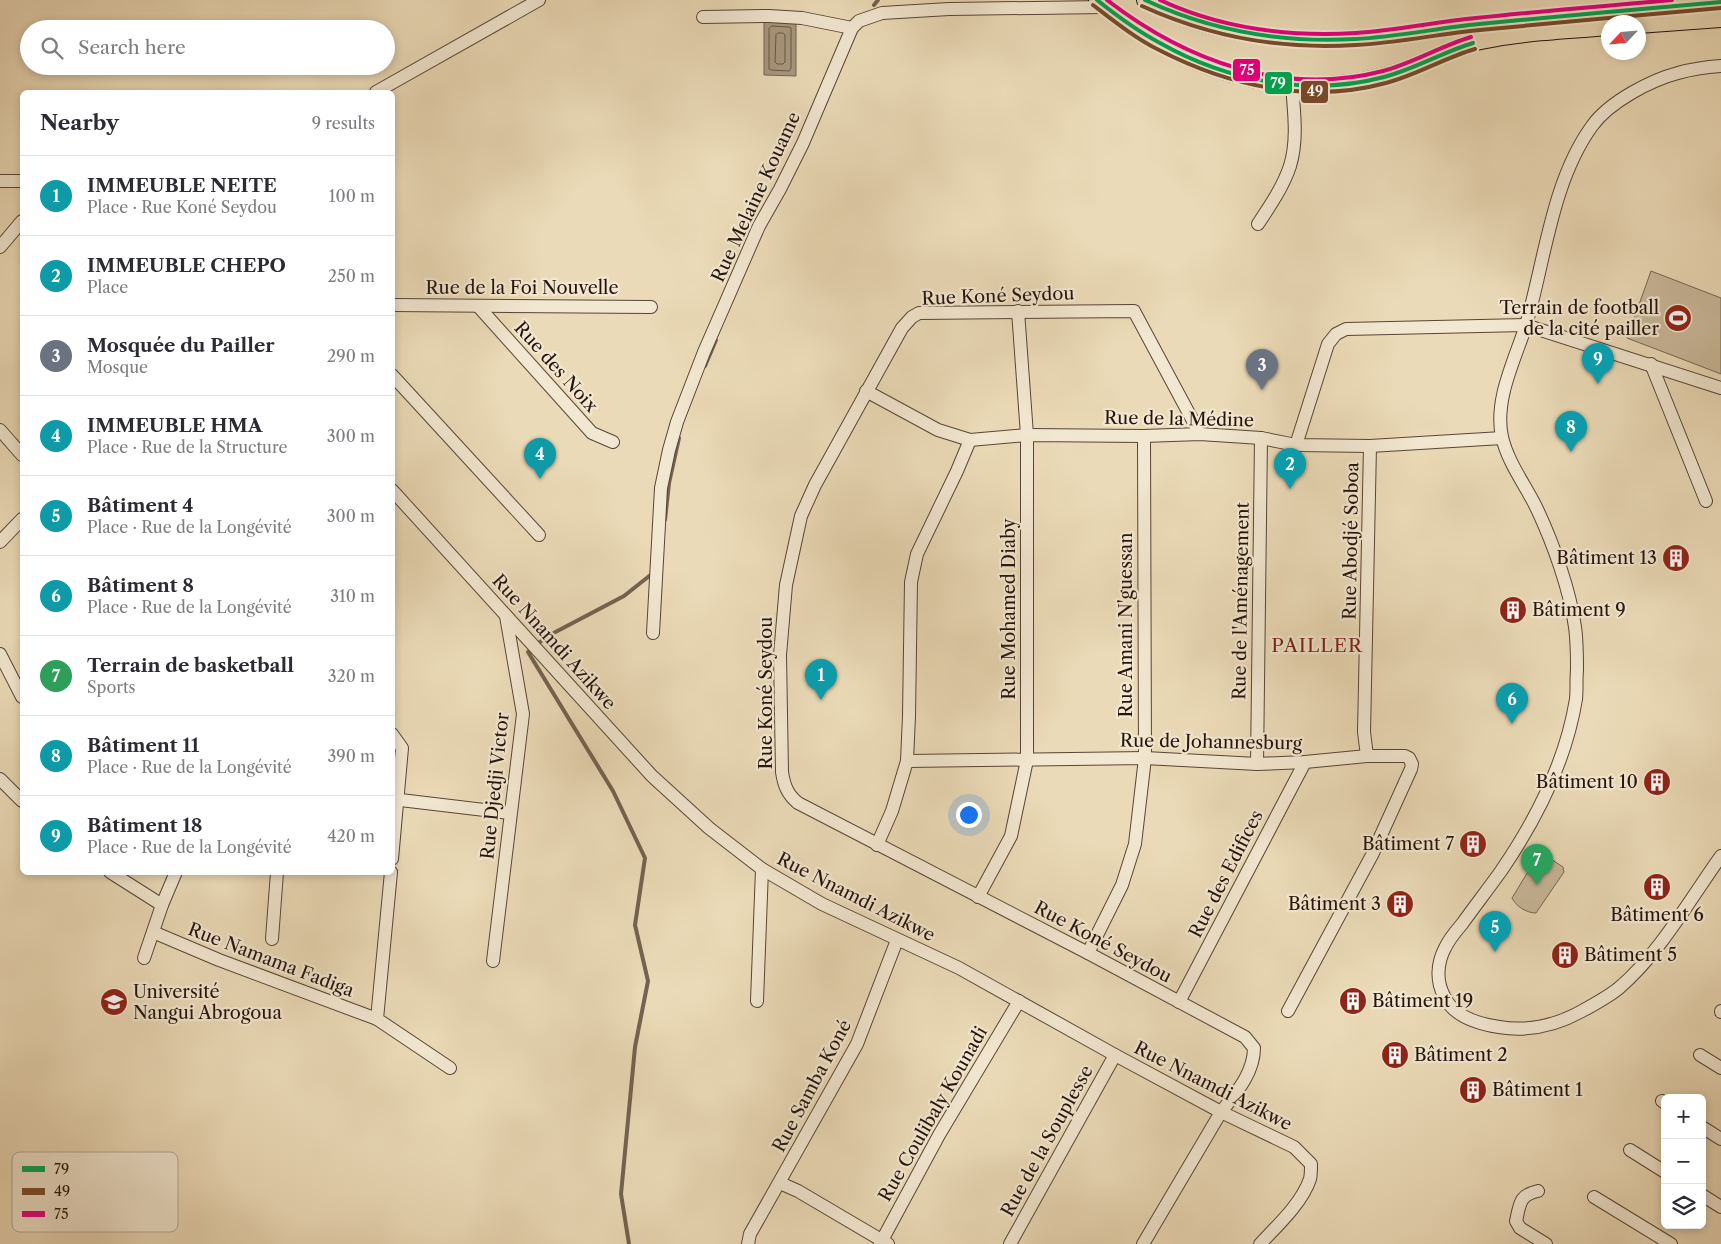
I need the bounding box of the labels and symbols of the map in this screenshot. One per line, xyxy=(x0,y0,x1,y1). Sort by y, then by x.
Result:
north arrow xyxy=(1601,15,1646,60)
line badge: 75 xyxy=(1232,58,1261,82)
text: 75 xyxy=(1240,61,1255,79)
line badge: 79 xyxy=(1264,71,1293,95)
text: 79 xyxy=(1270,74,1286,92)
line badge: 49 xyxy=(1300,80,1329,104)
text: 49 xyxy=(1307,82,1323,100)
street label: Rue Melaine Kouame xyxy=(707,108,805,286)
street label: Rue de la Foi Nouvelle xyxy=(425,277,619,299)
street label: Rue Koné Seydou xyxy=(921,282,1075,310)
place label: Terrain de football de la cité pailler xyxy=(1500,297,1659,340)
sports icon: Terrain de football de la cité pailler xyxy=(1663,303,1693,333)
street label: Rue des Noix xyxy=(510,317,603,417)
pin: 9 xyxy=(1582,343,1614,384)
pin: 3 xyxy=(1246,349,1278,390)
street label: Rue de la Médine xyxy=(1104,407,1254,431)
pin: 8 xyxy=(1555,411,1587,452)
pin: 4 xyxy=(524,438,556,479)
pin: 2 xyxy=(1274,448,1306,489)
street label: Rue Abodjé Soboa xyxy=(1339,461,1363,620)
street label: Rue de l'Aménagement xyxy=(1228,501,1254,700)
street label: Rue Mohamed Diaby xyxy=(998,517,1020,700)
street label: Rue Amani N'guessan xyxy=(1115,532,1137,718)
building icon: Bâtiment 13 xyxy=(1661,543,1691,573)
place label: Bâtiment 13 xyxy=(1556,547,1657,569)
street label: Rue Nnamdi Azikwe xyxy=(488,570,620,714)
building icon: Bâtiment 9 xyxy=(1498,595,1528,625)
place label: Bâtiment 9 xyxy=(1532,599,1626,621)
street label: Rue Koné Seydou xyxy=(755,617,777,769)
district label: PAILLER xyxy=(1271,634,1363,657)
pin: 1 xyxy=(805,659,837,700)
pin: 6 xyxy=(1496,683,1528,724)
street label: Rue Djedji Victor xyxy=(476,711,514,860)
street label: Rue de Johannesburg xyxy=(1120,729,1303,755)
building icon: Bâtiment 10 xyxy=(1642,767,1672,797)
place label: Bâtiment 10 xyxy=(1536,771,1638,793)
your location xyxy=(956,802,982,828)
street label: Rue des Edifices xyxy=(1184,806,1268,942)
building icon: Bâtiment 7 xyxy=(1458,829,1488,859)
place label: Bâtiment 7 xyxy=(1362,833,1454,855)
pin: 7 xyxy=(1521,844,1553,885)
street label: Rue Nnamdi Azikwe xyxy=(773,848,939,946)
building icon: Bâtiment 6 xyxy=(1642,872,1672,902)
building icon: Bâtiment 3 xyxy=(1385,889,1415,919)
place label: Bâtiment 3 xyxy=(1288,893,1381,915)
street label: Rue Koné Seydou xyxy=(1030,896,1176,988)
place label: Bâtiment 6 xyxy=(1610,904,1704,926)
pin: 5 xyxy=(1479,911,1511,952)
street label: Rue Namama Fadiga xyxy=(185,918,358,1002)
building icon: Bâtiment 5 xyxy=(1550,940,1580,970)
place label: Bâtiment 5 xyxy=(1584,944,1677,966)
place label: Université Nangui Abrogoua xyxy=(133,981,282,1024)
building icon: Bâtiment 19 xyxy=(1338,986,1368,1016)
school or university icon: Université Nangui Abrogoua xyxy=(99,987,129,1017)
place label: Bâtiment 19 xyxy=(1372,990,1473,1012)
street label: Rue Samba Koné xyxy=(768,1016,856,1156)
street label: Rue Coulibaly Kounadi xyxy=(874,1022,992,1205)
street label: Rue Nnamdi Azikwe xyxy=(1130,1037,1296,1135)
building icon: Bâtiment 2 xyxy=(1380,1040,1410,1070)
place label: Bâtiment 2 xyxy=(1414,1044,1508,1066)
street label: Rue de la Souplesse xyxy=(996,1062,1098,1220)
building icon: Bâtiment 1 xyxy=(1458,1075,1488,1105)
place label: Bâtiment 1 xyxy=(1492,1079,1583,1101)
legend xyxy=(12,1152,178,1232)
text: 79 xyxy=(54,1160,69,1178)
text: 49 xyxy=(54,1182,70,1200)
text: 75 xyxy=(54,1205,69,1223)

